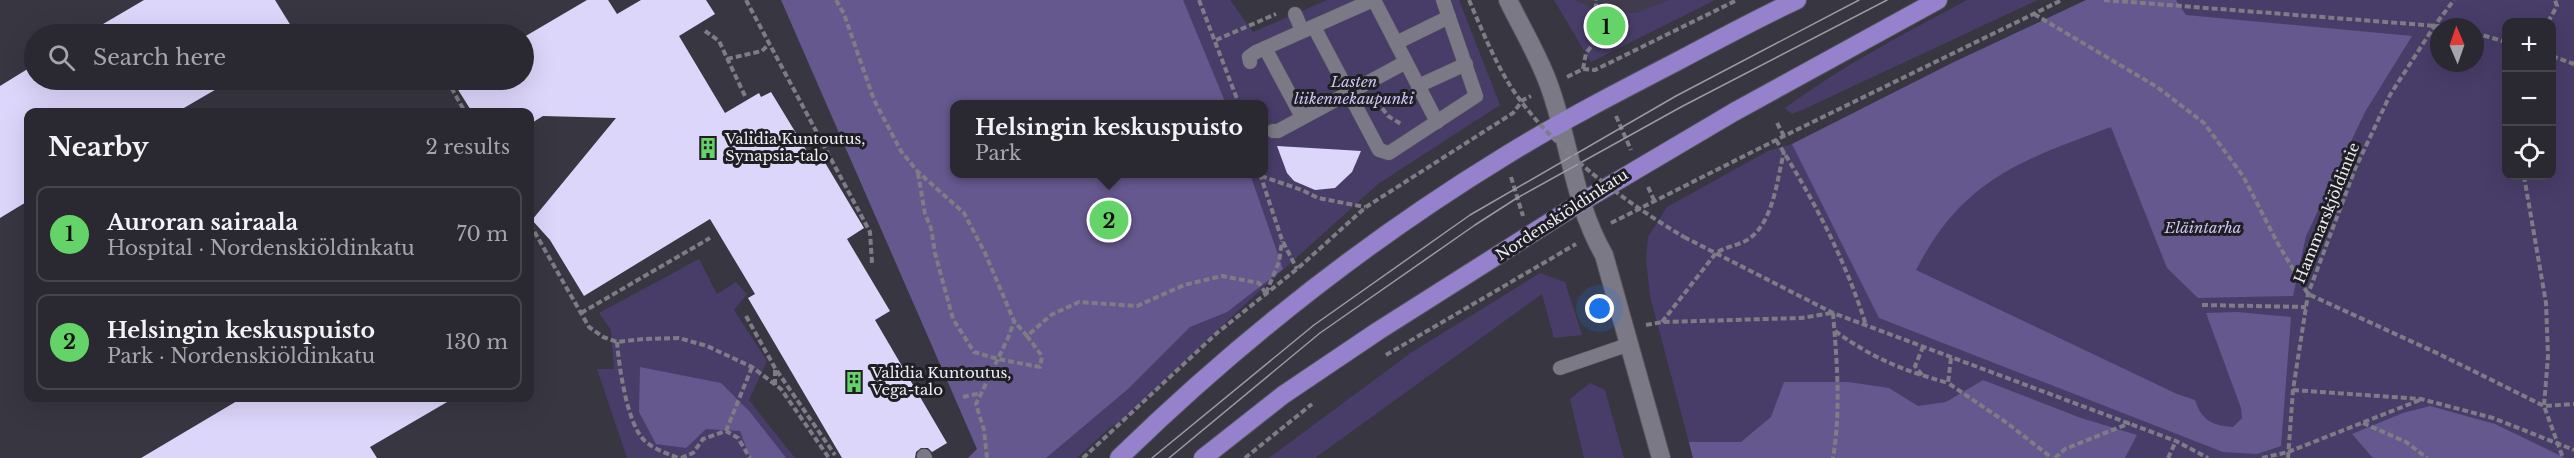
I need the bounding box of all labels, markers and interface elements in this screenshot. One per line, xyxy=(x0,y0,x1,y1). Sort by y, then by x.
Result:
pin: 1 xyxy=(1586,3,1626,48)
north arrow xyxy=(2430,18,2484,72)
map controls xyxy=(2502,18,2556,180)
button: + xyxy=(2502,18,2556,72)
search box xyxy=(24,24,534,90)
icon: search xyxy=(45,41,78,74)
text: Search here xyxy=(93,44,226,71)
park label: Lasten liikennekaupunki xyxy=(1294,72,1415,108)
button: − xyxy=(2502,72,2556,126)
popup xyxy=(950,100,1268,178)
text: Helsingin keskuspuisto xyxy=(975,114,1243,141)
button: locate xyxy=(2502,126,2556,180)
place label: Validia Kuntoutus, Synapsia-talo xyxy=(724,129,865,165)
text: Nearby xyxy=(48,131,149,163)
text: 2 results xyxy=(426,135,510,159)
building icon: Validia Kuntoutus, Synapsia-talo xyxy=(696,136,720,160)
street label: Hammarskjöldintie xyxy=(2290,140,2363,286)
text: Park xyxy=(975,141,1021,165)
street label: Nordenskiöldinkatu xyxy=(1492,165,1631,264)
pin: 2 xyxy=(1090,198,1128,242)
text: Auroran sairaala xyxy=(107,209,298,236)
park label: Eläintarha xyxy=(2164,218,2241,237)
text: 1 xyxy=(65,222,74,246)
text: 70 m xyxy=(456,222,508,246)
text: Hospital · Nordenskiöldinkatu xyxy=(107,236,415,260)
your location xyxy=(1585,294,1614,323)
text: Helsingin keskuspuisto xyxy=(107,317,375,344)
text: 2 xyxy=(63,330,76,354)
text: 130 m xyxy=(445,330,508,354)
text: Park · Nordenskiöldinkatu xyxy=(107,344,375,368)
place label: Validia Kuntoutus, Vega-talo xyxy=(870,363,1011,399)
building icon: Validia Kuntoutus, Vega-talo xyxy=(842,370,866,394)

